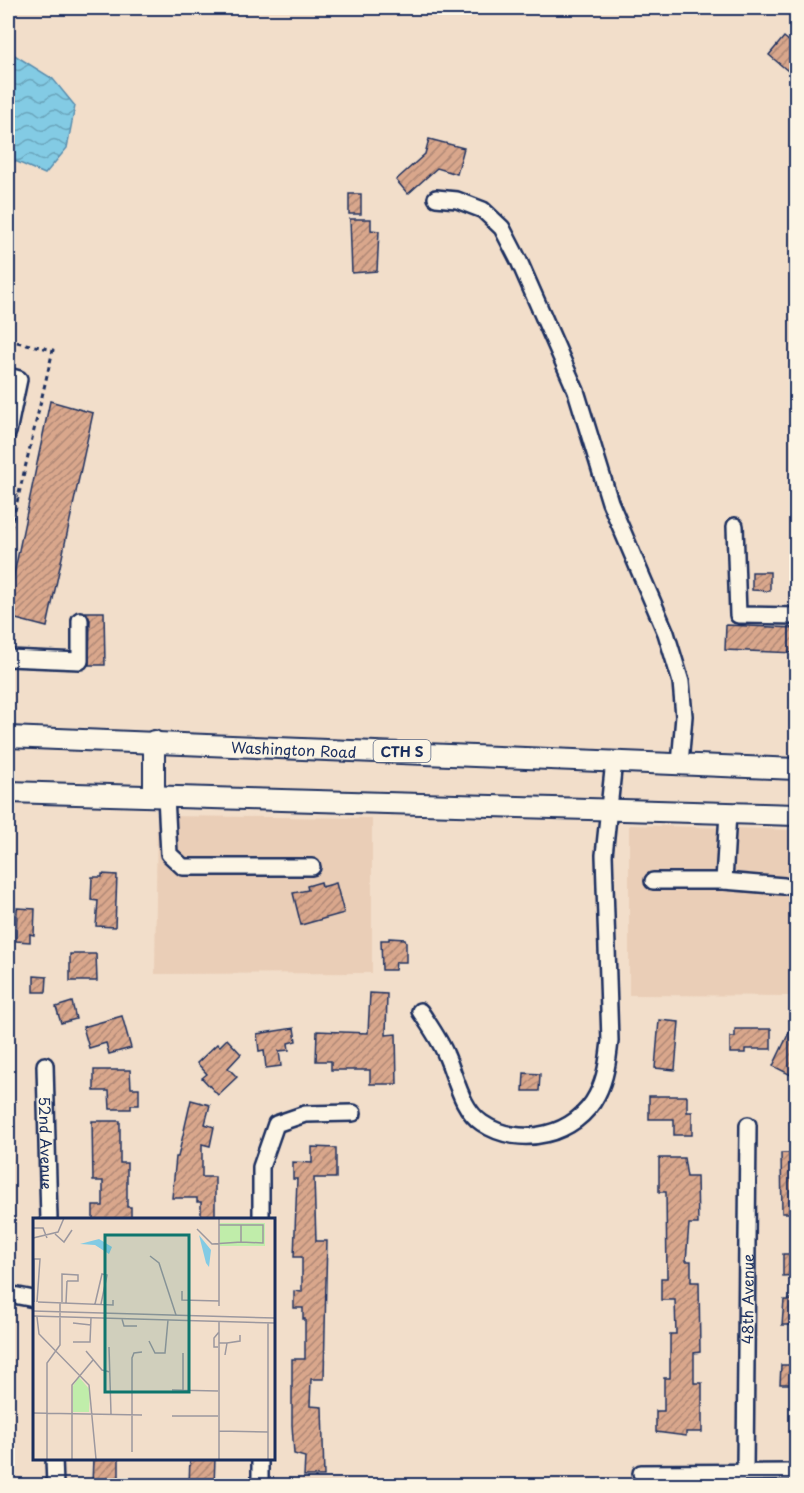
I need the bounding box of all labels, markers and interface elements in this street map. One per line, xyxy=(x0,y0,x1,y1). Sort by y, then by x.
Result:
street label: Washington Road xyxy=(231,735,357,763)
road number: CTH S xyxy=(374,740,430,762)
street label: 52nd Avenue xyxy=(34,1096,60,1190)
inset map xyxy=(33,1218,274,1460)
street label: 48th Avenue xyxy=(735,1254,758,1344)

